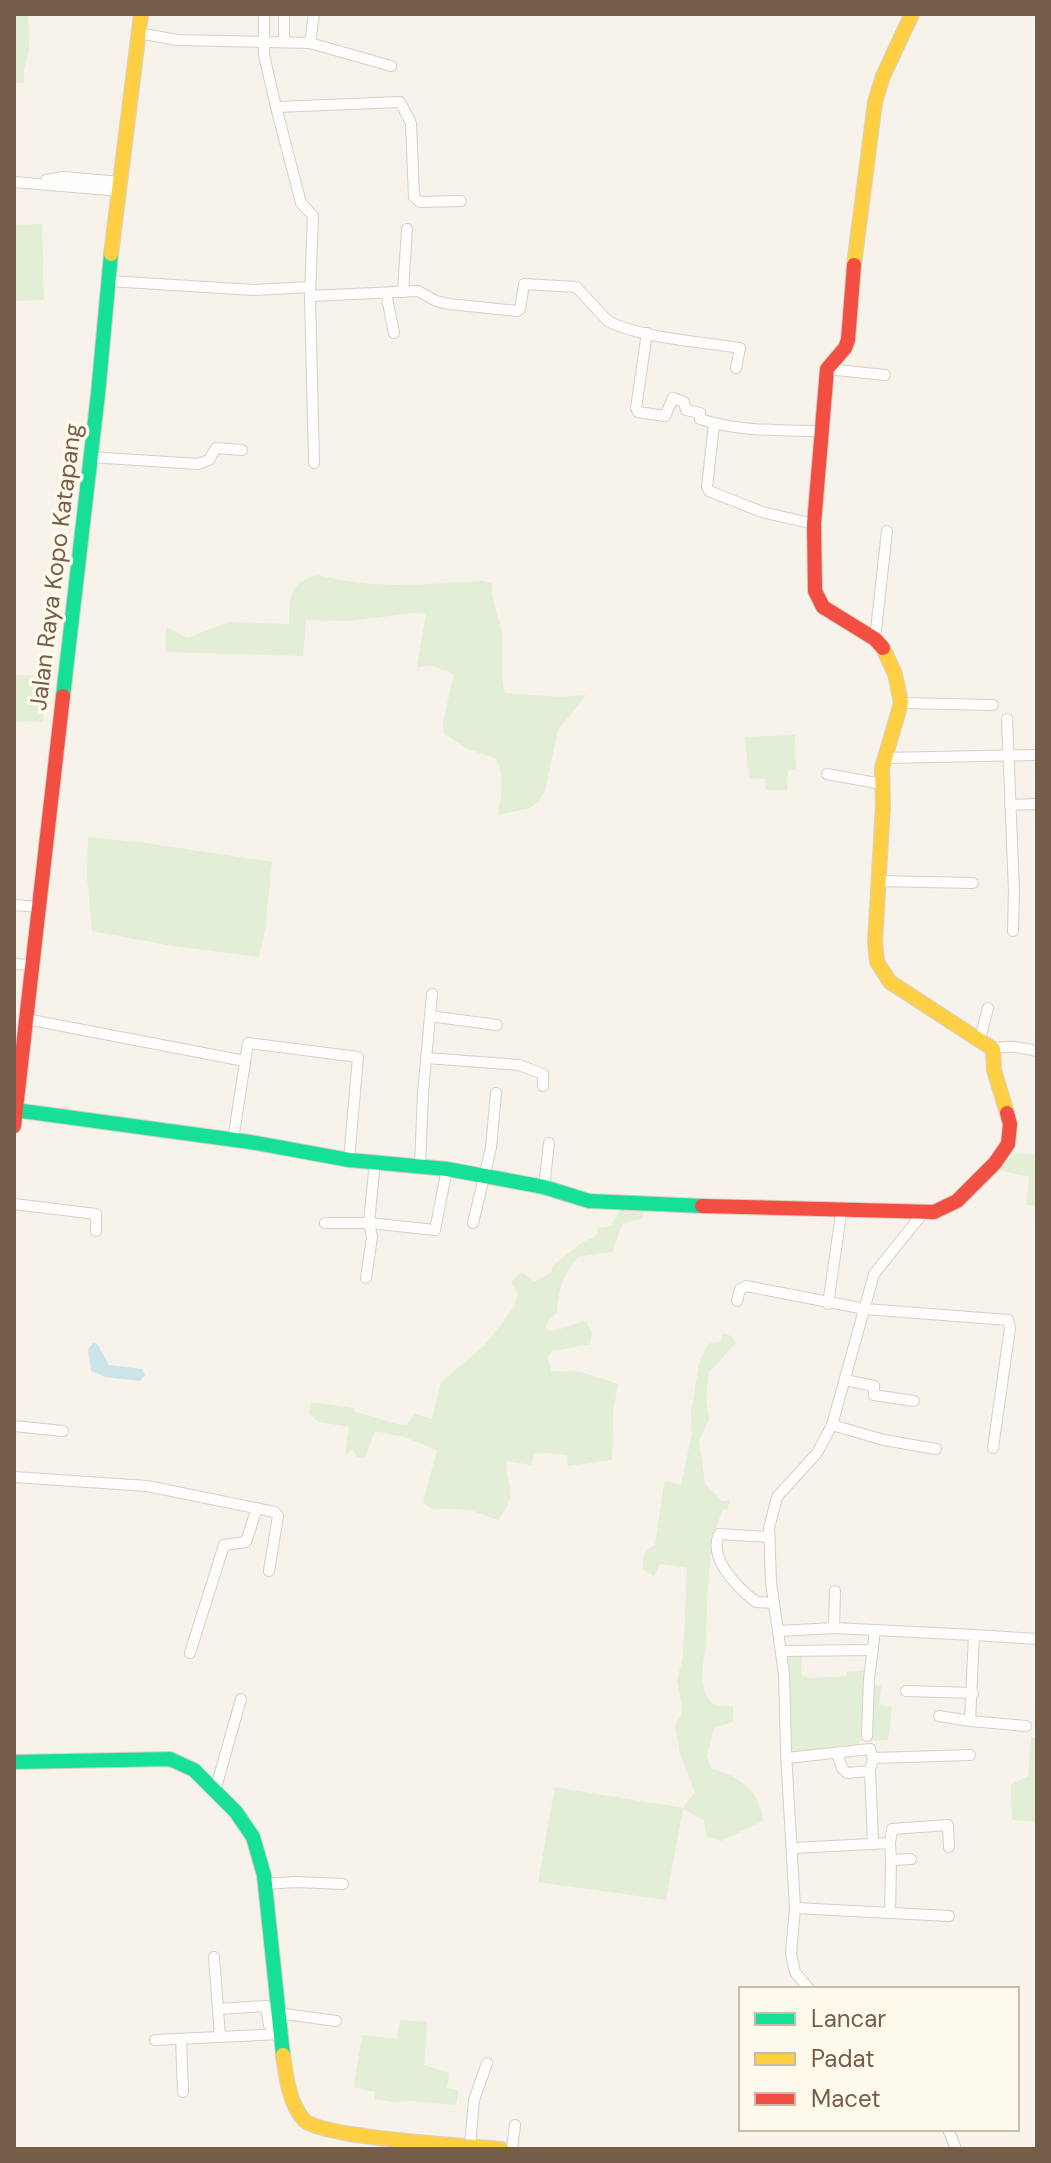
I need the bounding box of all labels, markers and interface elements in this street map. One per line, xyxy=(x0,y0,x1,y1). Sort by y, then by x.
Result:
street label: Jalan Raya Kopo Katapang xyxy=(22,422,88,712)
legend xyxy=(739,1987,1019,2131)
text: Lancar xyxy=(811,2003,886,2034)
text: Padat xyxy=(811,2043,875,2074)
text: Macet xyxy=(811,2083,881,2114)

